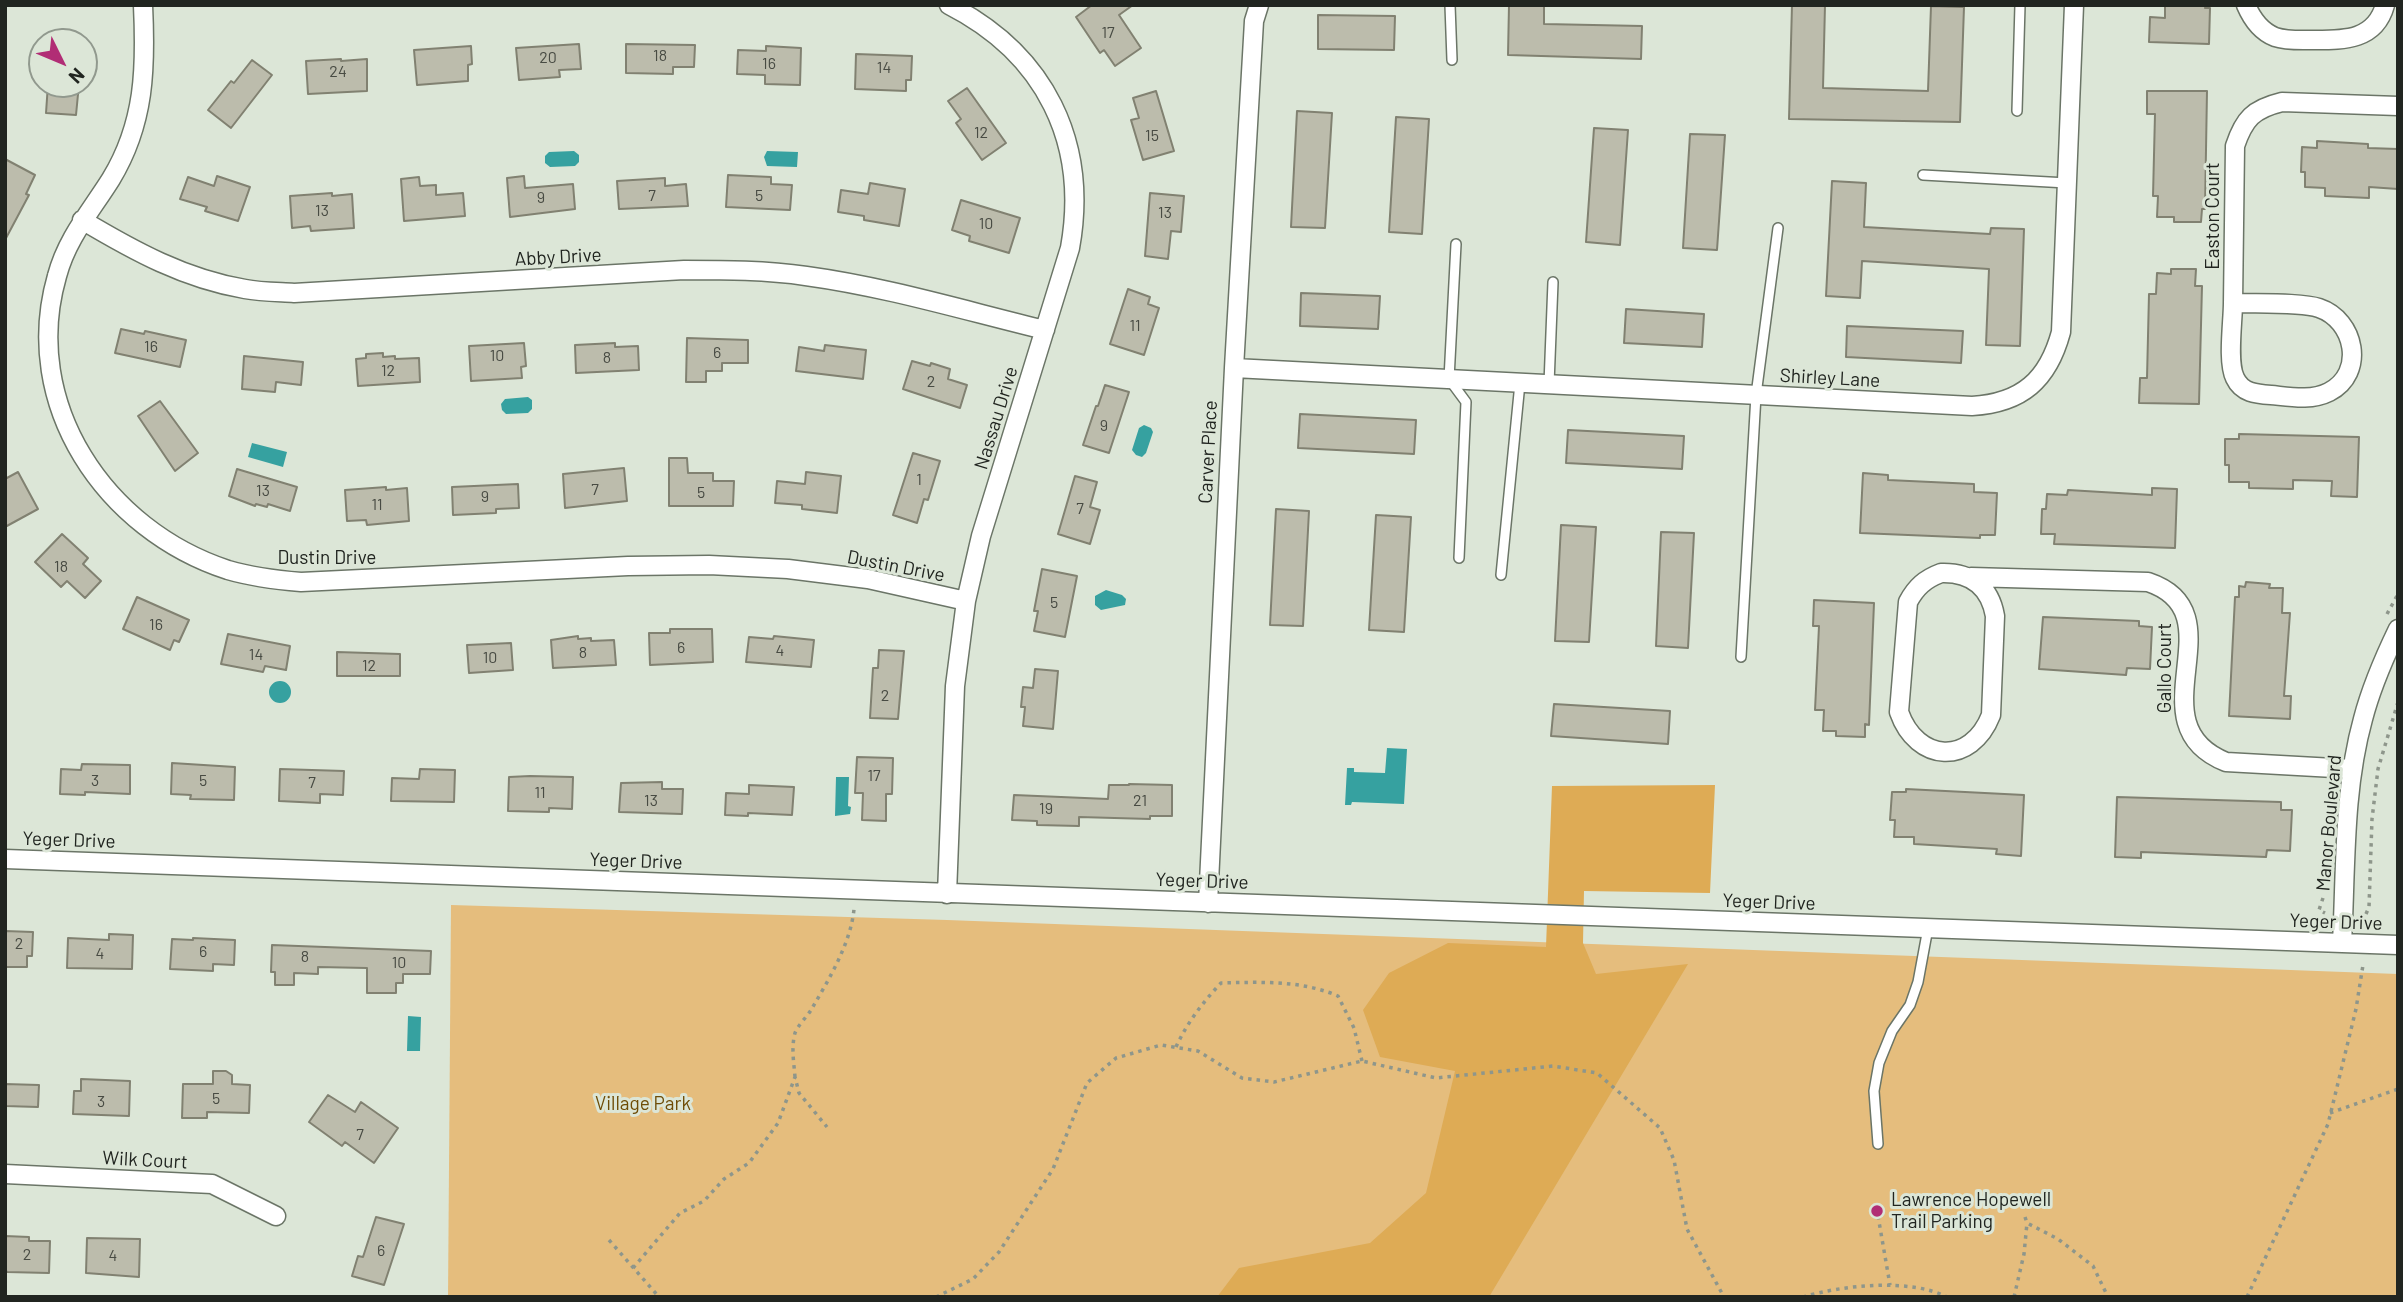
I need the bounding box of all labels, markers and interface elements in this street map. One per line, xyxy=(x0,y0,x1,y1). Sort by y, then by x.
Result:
house number: 17 xyxy=(1101,23,1115,43)
north arrow xyxy=(28,28,98,98)
house number: 18 xyxy=(653,46,667,66)
house number: 20 xyxy=(539,48,557,68)
house number: 16 xyxy=(762,54,776,74)
house number: 14 xyxy=(877,58,891,78)
house number: 24 xyxy=(329,62,347,82)
text: N xyxy=(65,64,90,89)
house number: 12 xyxy=(974,123,988,143)
house number: 15 xyxy=(1145,126,1159,146)
street label: Easton Court xyxy=(2202,162,2224,270)
house number: 7 xyxy=(648,186,656,206)
house number: 5 xyxy=(755,186,763,206)
house number: 9 xyxy=(537,188,545,208)
house number: 13 xyxy=(315,201,329,221)
house number: 13 xyxy=(1158,203,1172,223)
house number: 10 xyxy=(979,214,993,234)
street label: Abby Drive xyxy=(514,243,602,271)
house number: 11 xyxy=(1129,316,1141,336)
house number: 16 xyxy=(144,337,158,357)
house number: 6 xyxy=(713,343,721,363)
house number: 10 xyxy=(490,346,504,366)
house number: 8 xyxy=(603,348,611,368)
house number: 12 xyxy=(381,361,395,381)
street label: Nassau Drive xyxy=(970,364,1022,472)
street label: Shirley Lane xyxy=(1779,364,1881,392)
house number: 2 xyxy=(927,372,935,392)
street label: Carver Place xyxy=(1194,400,1222,504)
house number: 9 xyxy=(1100,416,1108,436)
house number: 1 xyxy=(916,470,922,490)
house number: 7 xyxy=(591,480,599,500)
house number: 13 xyxy=(256,481,270,501)
house number: 5 xyxy=(697,483,705,503)
house number: 9 xyxy=(481,487,489,507)
house number: 11 xyxy=(371,495,383,515)
house number: 7 xyxy=(1076,499,1084,519)
street label: Dustin Drive xyxy=(845,545,947,587)
street label: Dustin Drive xyxy=(278,547,376,569)
house number: 18 xyxy=(54,557,68,577)
house number: 5 xyxy=(1050,593,1058,613)
house number: 16 xyxy=(149,615,163,635)
street label: Gallo Court xyxy=(2154,623,2176,713)
house number: 6 xyxy=(677,638,685,658)
house number: 4 xyxy=(776,641,784,661)
house number: 8 xyxy=(579,643,587,663)
house number: 14 xyxy=(249,645,263,665)
house number: 10 xyxy=(483,648,497,668)
house number: 12 xyxy=(362,656,376,676)
house number: 2 xyxy=(881,686,889,706)
street label: Manor Boulevard xyxy=(2312,754,2346,892)
house number: 17 xyxy=(867,766,881,786)
house number: 3 xyxy=(91,771,99,791)
house number: 5 xyxy=(199,771,207,791)
house number: 7 xyxy=(308,773,316,793)
house number: 11 xyxy=(534,783,546,803)
house number: 13 xyxy=(644,791,658,811)
house number: 21 xyxy=(1133,791,1147,811)
house number: 19 xyxy=(1039,799,1053,819)
street label: Yeger Drive xyxy=(22,827,116,853)
street label: Yeger Drive xyxy=(589,848,683,874)
street label: Yeger Drive xyxy=(1155,868,1249,894)
street label: Yeger Drive xyxy=(1722,889,1816,915)
street label: Yeger Drive xyxy=(2289,909,2383,935)
house number: 2 xyxy=(15,934,23,954)
house number: 6 xyxy=(199,942,207,962)
house number: 4 xyxy=(96,944,104,964)
house number: 8 xyxy=(301,947,309,967)
house number: 10 xyxy=(392,953,406,973)
house number: 5 xyxy=(212,1089,220,1109)
house number: 3 xyxy=(97,1092,105,1112)
park label: Village Park xyxy=(595,1093,691,1115)
house number: 7 xyxy=(356,1125,364,1145)
street label: Wilk Court xyxy=(102,1146,188,1174)
place label: Lawrence Hopewell Trail Parking xyxy=(1891,1189,2051,1233)
marker: Lawrence Hopewell Trail Parking xyxy=(1869,1203,1885,1219)
house number: 6 xyxy=(377,1241,385,1261)
house number: 2 xyxy=(23,1245,31,1265)
house number: 4 xyxy=(109,1246,117,1266)

